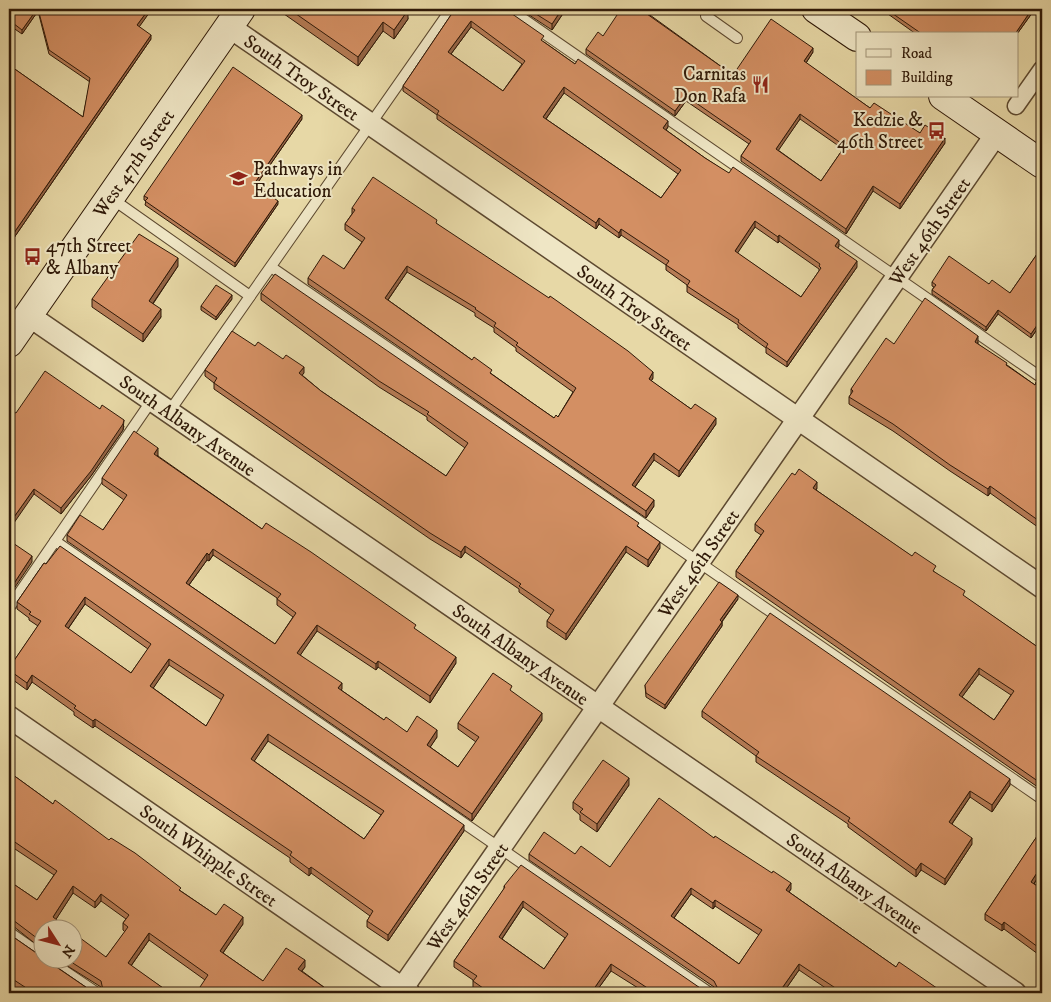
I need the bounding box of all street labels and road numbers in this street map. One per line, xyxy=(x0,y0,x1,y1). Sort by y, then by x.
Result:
street label: South Troy Street xyxy=(239,30,363,126)
street label: West 47th Street xyxy=(88,106,180,223)
street label: West 46th Street xyxy=(884,173,976,291)
street label: South Troy Street xyxy=(572,260,696,356)
street label: South Albany Avenue xyxy=(115,371,260,482)
street label: West 46th Street xyxy=(653,505,745,623)
street label: South Albany Avenue xyxy=(448,600,593,711)
street label: South Whipple Street xyxy=(135,800,281,912)
street label: South Albany Avenue xyxy=(782,829,927,940)
street label: West 46th Street xyxy=(422,838,514,956)

